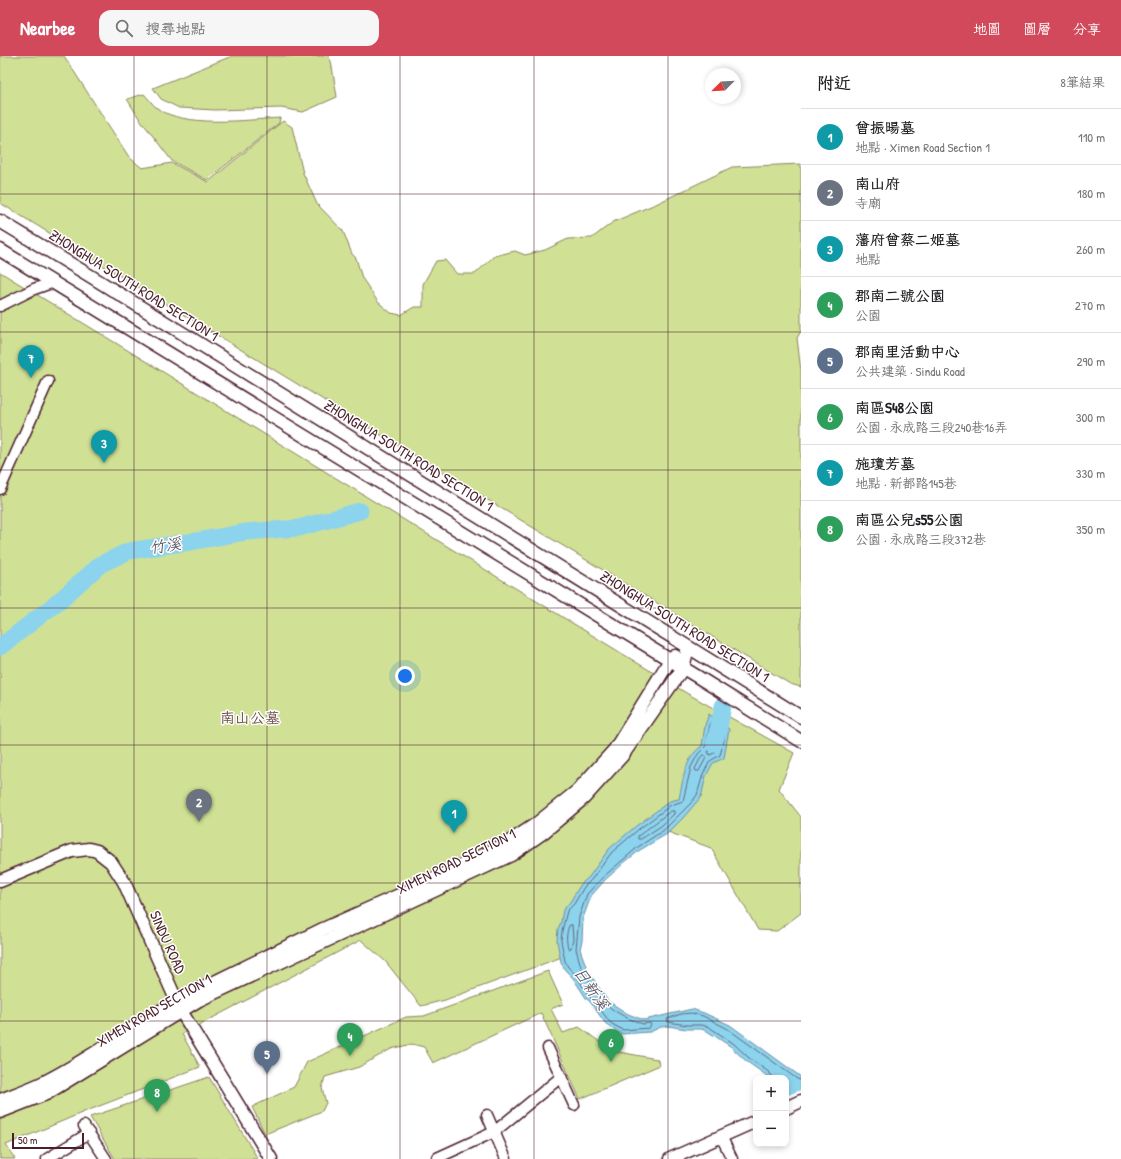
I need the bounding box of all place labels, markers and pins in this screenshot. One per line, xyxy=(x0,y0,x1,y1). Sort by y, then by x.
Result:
pin: 7 xyxy=(18,345,44,378)
pin: 3 xyxy=(91,430,117,463)
pin: 2 xyxy=(186,789,212,822)
pin: 1 xyxy=(441,800,467,833)
pin: 4 xyxy=(337,1023,363,1056)
pin: 6 xyxy=(598,1029,624,1062)
pin: 5 xyxy=(254,1041,280,1074)
pin: 8 xyxy=(144,1079,170,1112)

